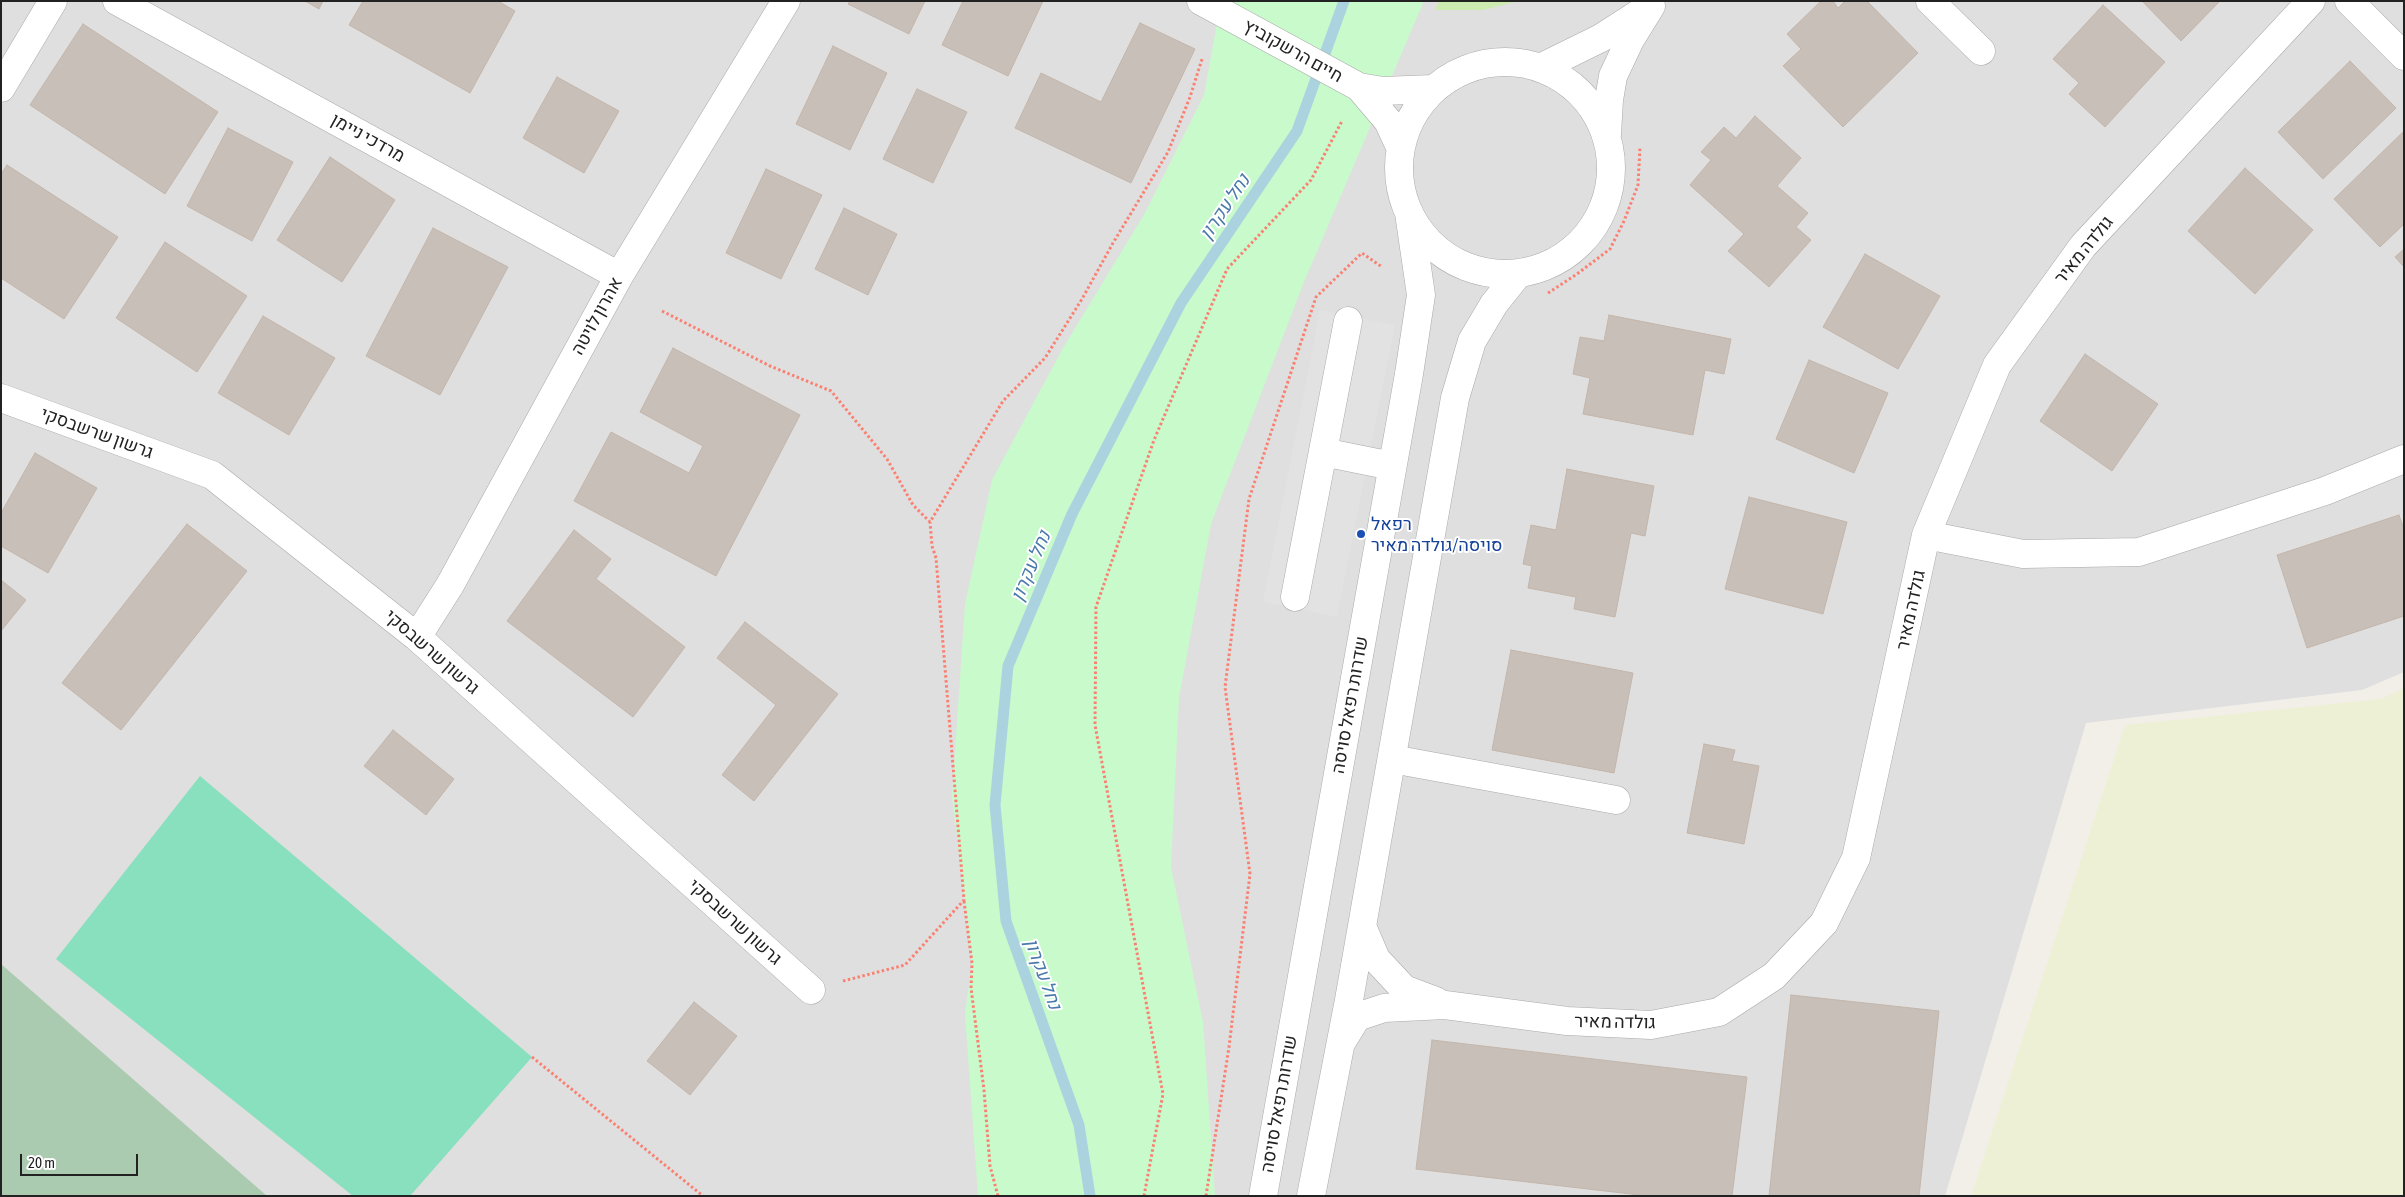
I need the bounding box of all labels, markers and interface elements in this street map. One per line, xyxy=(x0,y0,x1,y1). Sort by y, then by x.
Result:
street label: חיים הרשקוביץ xyxy=(1239,15,1347,87)
street label: מרדכי ניימן xyxy=(327,109,409,167)
water label: נחל עקרון xyxy=(1195,170,1255,244)
street label: גולדה מאיר xyxy=(2050,212,2118,288)
street label: אהרון לויטה xyxy=(567,273,627,359)
street label: גרשון שרשבסקי xyxy=(38,403,156,463)
place label: רפאל סויסה/גולדה מאיר xyxy=(1371,513,1503,556)
water label: נחל עקרון xyxy=(1006,527,1056,605)
marker: רפאל סויסה/גולדה מאיר xyxy=(1355,528,1367,540)
street label: גולדה מאיר xyxy=(1892,568,1930,652)
street label: גרשון שרשבסקי xyxy=(380,605,484,699)
street label: שדרות רפאל סויסה xyxy=(1327,635,1373,775)
street label: גרשון שרשבסקי xyxy=(684,874,786,970)
water label: נחל עקרון xyxy=(1020,935,1066,1013)
street label: גולדה מאיר xyxy=(1574,1010,1656,1034)
street label: שדרות רפאל סויסה xyxy=(1256,1034,1302,1174)
scale bar xyxy=(22,1144,140,1176)
text: 20 m xyxy=(28,1154,55,1171)

